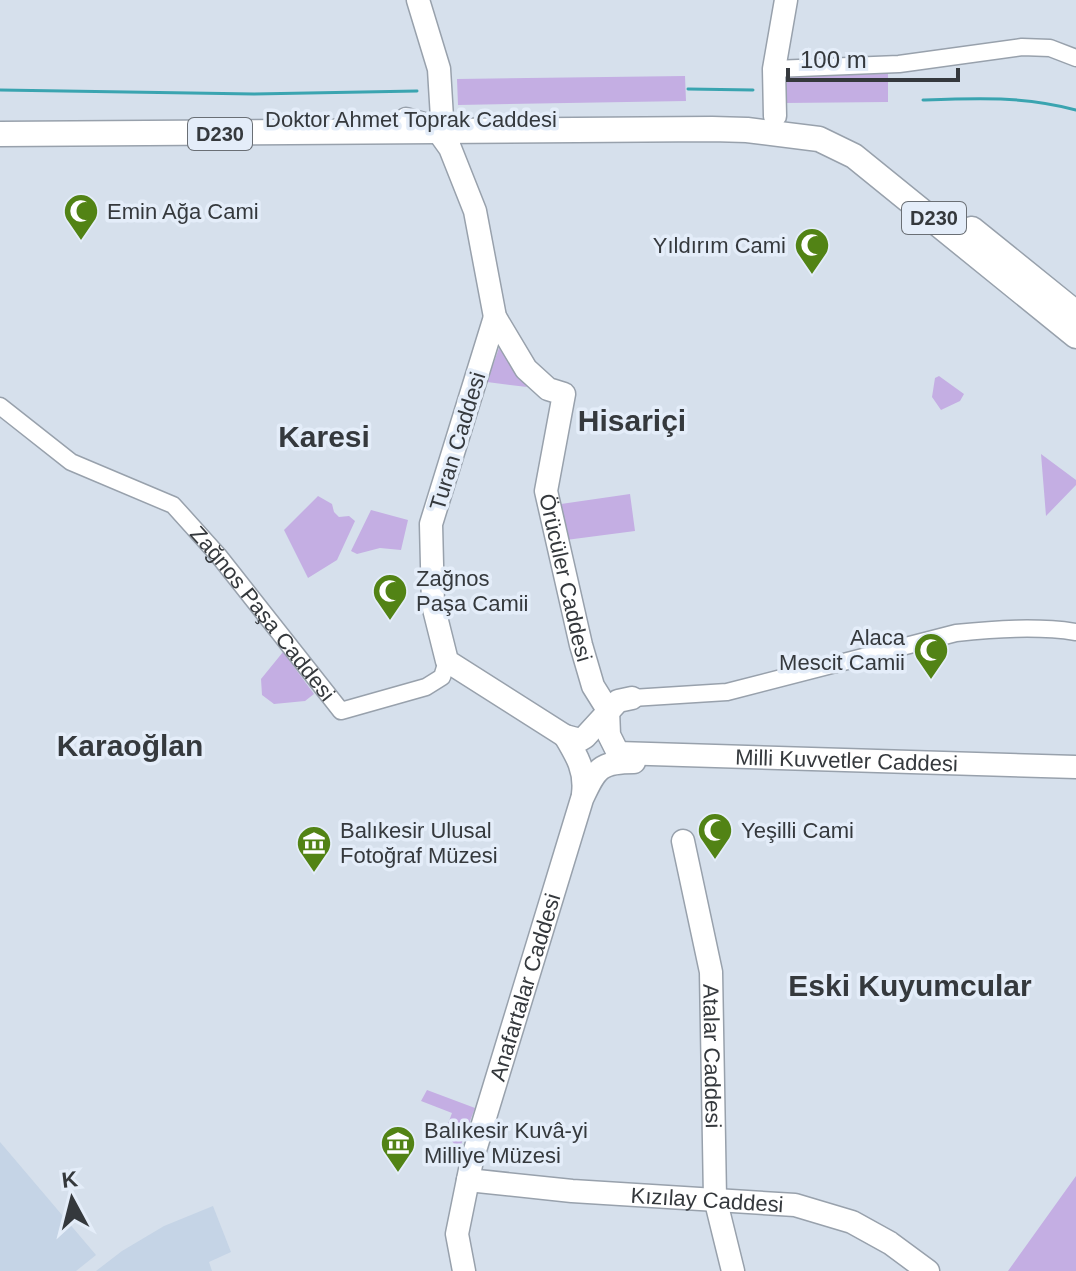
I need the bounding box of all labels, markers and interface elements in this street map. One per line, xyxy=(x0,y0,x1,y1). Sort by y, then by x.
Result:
scale bar xyxy=(788,32,958,82)
text: 100 m xyxy=(800,46,867,73)
street label: Doktor Ahmet Toprak Caddesi xyxy=(265,107,557,132)
road number: D230 xyxy=(188,118,252,150)
mosque icon: Emin Ağa Cami xyxy=(62,192,100,242)
place label: Emin Ağa Cami xyxy=(107,199,259,224)
road number: D230 xyxy=(902,202,966,234)
mosque icon: Yıldırım Cami xyxy=(793,226,831,276)
place label: Yıldırım Cami xyxy=(653,233,786,258)
street label: Turan Caddesi xyxy=(425,369,490,513)
district label: Hisariçi xyxy=(578,404,686,437)
district label: Karesi xyxy=(278,420,370,453)
street label: Örücüler Caddesi xyxy=(534,491,597,664)
street label: Zağnos Paşa Caddesi xyxy=(185,521,340,706)
place label: Zağnos Paşa Camii xyxy=(416,566,528,616)
mosque icon: Zağnos Paşa Camii xyxy=(371,572,409,622)
place label: Alaca Mescit Camii xyxy=(779,625,906,675)
mosque icon: Alaca Mescit Camii xyxy=(912,631,950,681)
district label: Karaoğlan xyxy=(57,729,203,762)
street label: Milli Kuvvetler Caddesi xyxy=(735,745,958,776)
mosque icon: Yeşilli Cami xyxy=(696,811,734,861)
place label: Balıkesir Ulusal Fotoğraf Müzesi xyxy=(340,818,498,868)
place label: Yeşilli Cami xyxy=(741,818,854,843)
museum icon: Balıkesir Ulusal Fotoğraf Müzesi xyxy=(295,824,333,874)
street label: Anafartalar Caddesi xyxy=(485,890,566,1084)
district label: Eski Kuyumcular xyxy=(788,969,1032,1002)
street label: Atalar Caddesi xyxy=(698,984,726,1128)
place label: Balıkesir Kuvâ-yi Milliye Müzesi xyxy=(424,1118,588,1168)
museum icon: Balıkesir Kuvâ-yi Milliye Müzesi xyxy=(379,1124,417,1174)
north arrow xyxy=(32,1159,112,1239)
text: K xyxy=(60,1166,79,1193)
street label: Kızılay Caddesi xyxy=(630,1183,784,1217)

